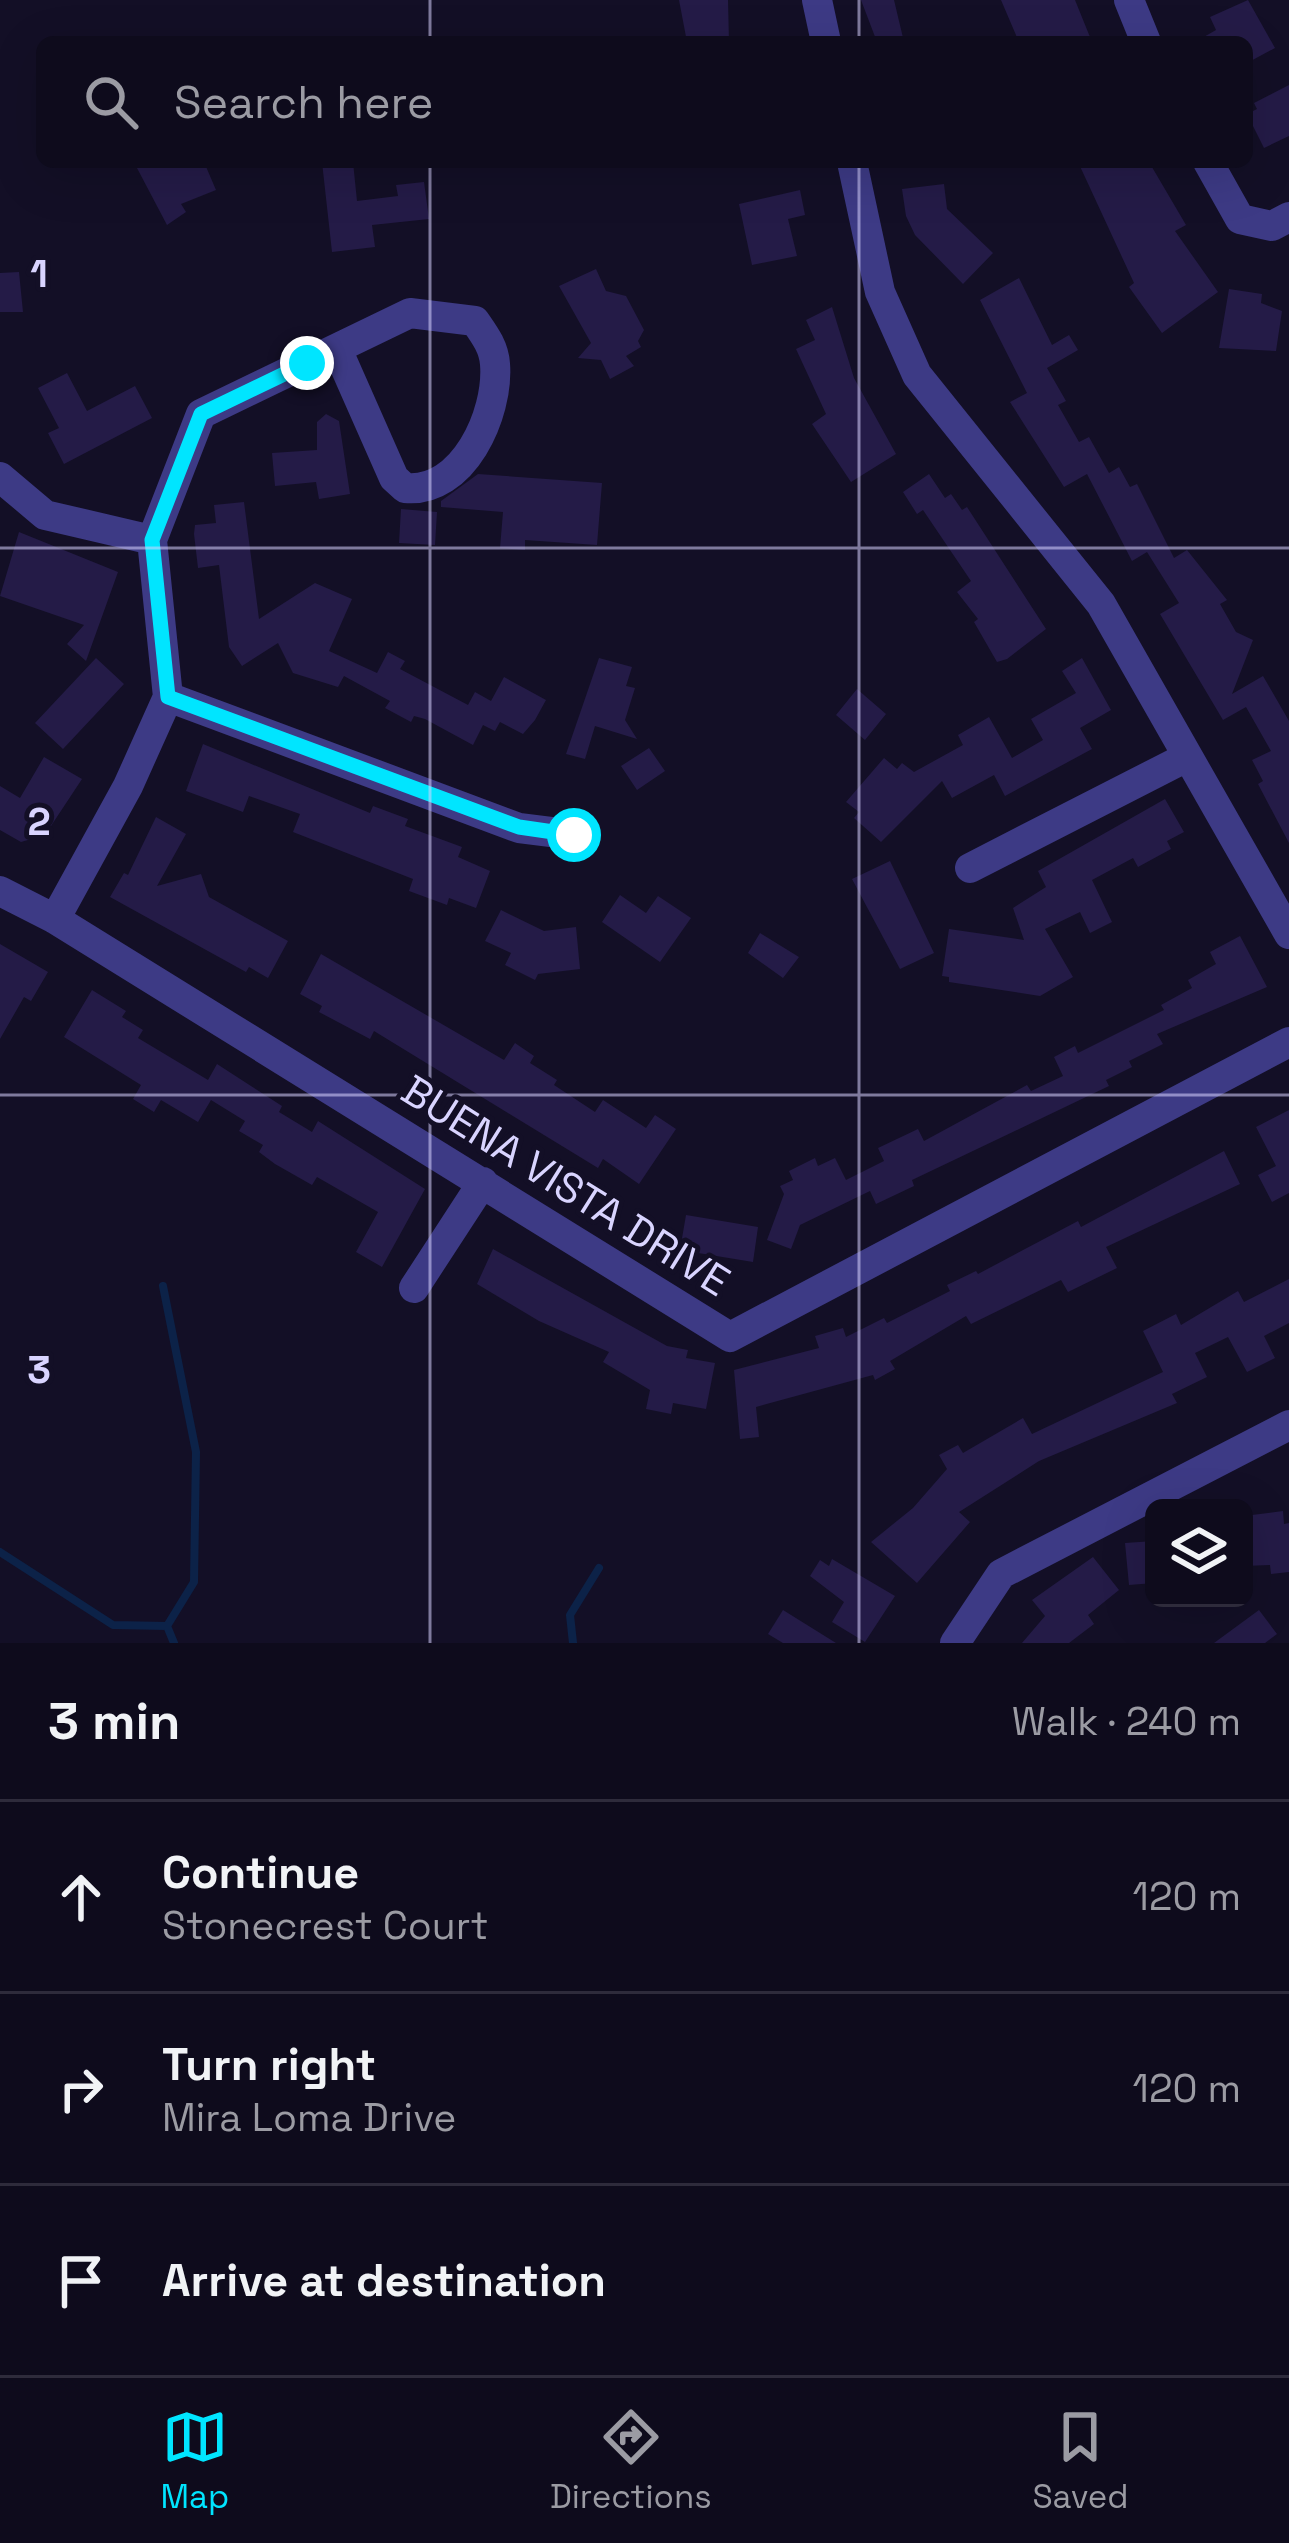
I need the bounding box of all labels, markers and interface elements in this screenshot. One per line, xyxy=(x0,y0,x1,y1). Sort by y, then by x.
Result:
search box xyxy=(36,36,1253,168)
icon: search xyxy=(78,69,144,135)
text: Search here xyxy=(174,74,433,131)
text: 1 xyxy=(30,249,48,298)
route end xyxy=(280,336,334,390)
text: 2 xyxy=(27,797,51,846)
route start xyxy=(547,808,601,862)
street label: BUENA VISTA DRIVE xyxy=(392,1063,739,1308)
text: 3 xyxy=(27,1345,51,1394)
map controls xyxy=(1145,1499,1253,1607)
button: layers xyxy=(1145,1499,1253,1607)
text: 3 min xyxy=(48,1689,181,1754)
text: Walk · 240 m xyxy=(1012,1697,1241,1746)
text: Continue xyxy=(162,1844,359,1901)
icon: ahead xyxy=(48,1864,114,1930)
text: 120 m xyxy=(1133,1872,1241,1921)
text: Stonecrest Court xyxy=(162,1901,488,1950)
text: Turn right xyxy=(162,2036,376,2093)
icon: right xyxy=(48,2056,114,2122)
text: 120 m xyxy=(1133,2064,1241,2113)
text: Mira Loma Drive xyxy=(162,2093,456,2142)
icon: arrive xyxy=(48,2248,114,2314)
text: Arrive at destination xyxy=(162,2252,606,2309)
tab: Map xyxy=(160,2404,229,2518)
tab: Directions xyxy=(550,2404,712,2518)
tab: Saved xyxy=(1032,2404,1129,2518)

